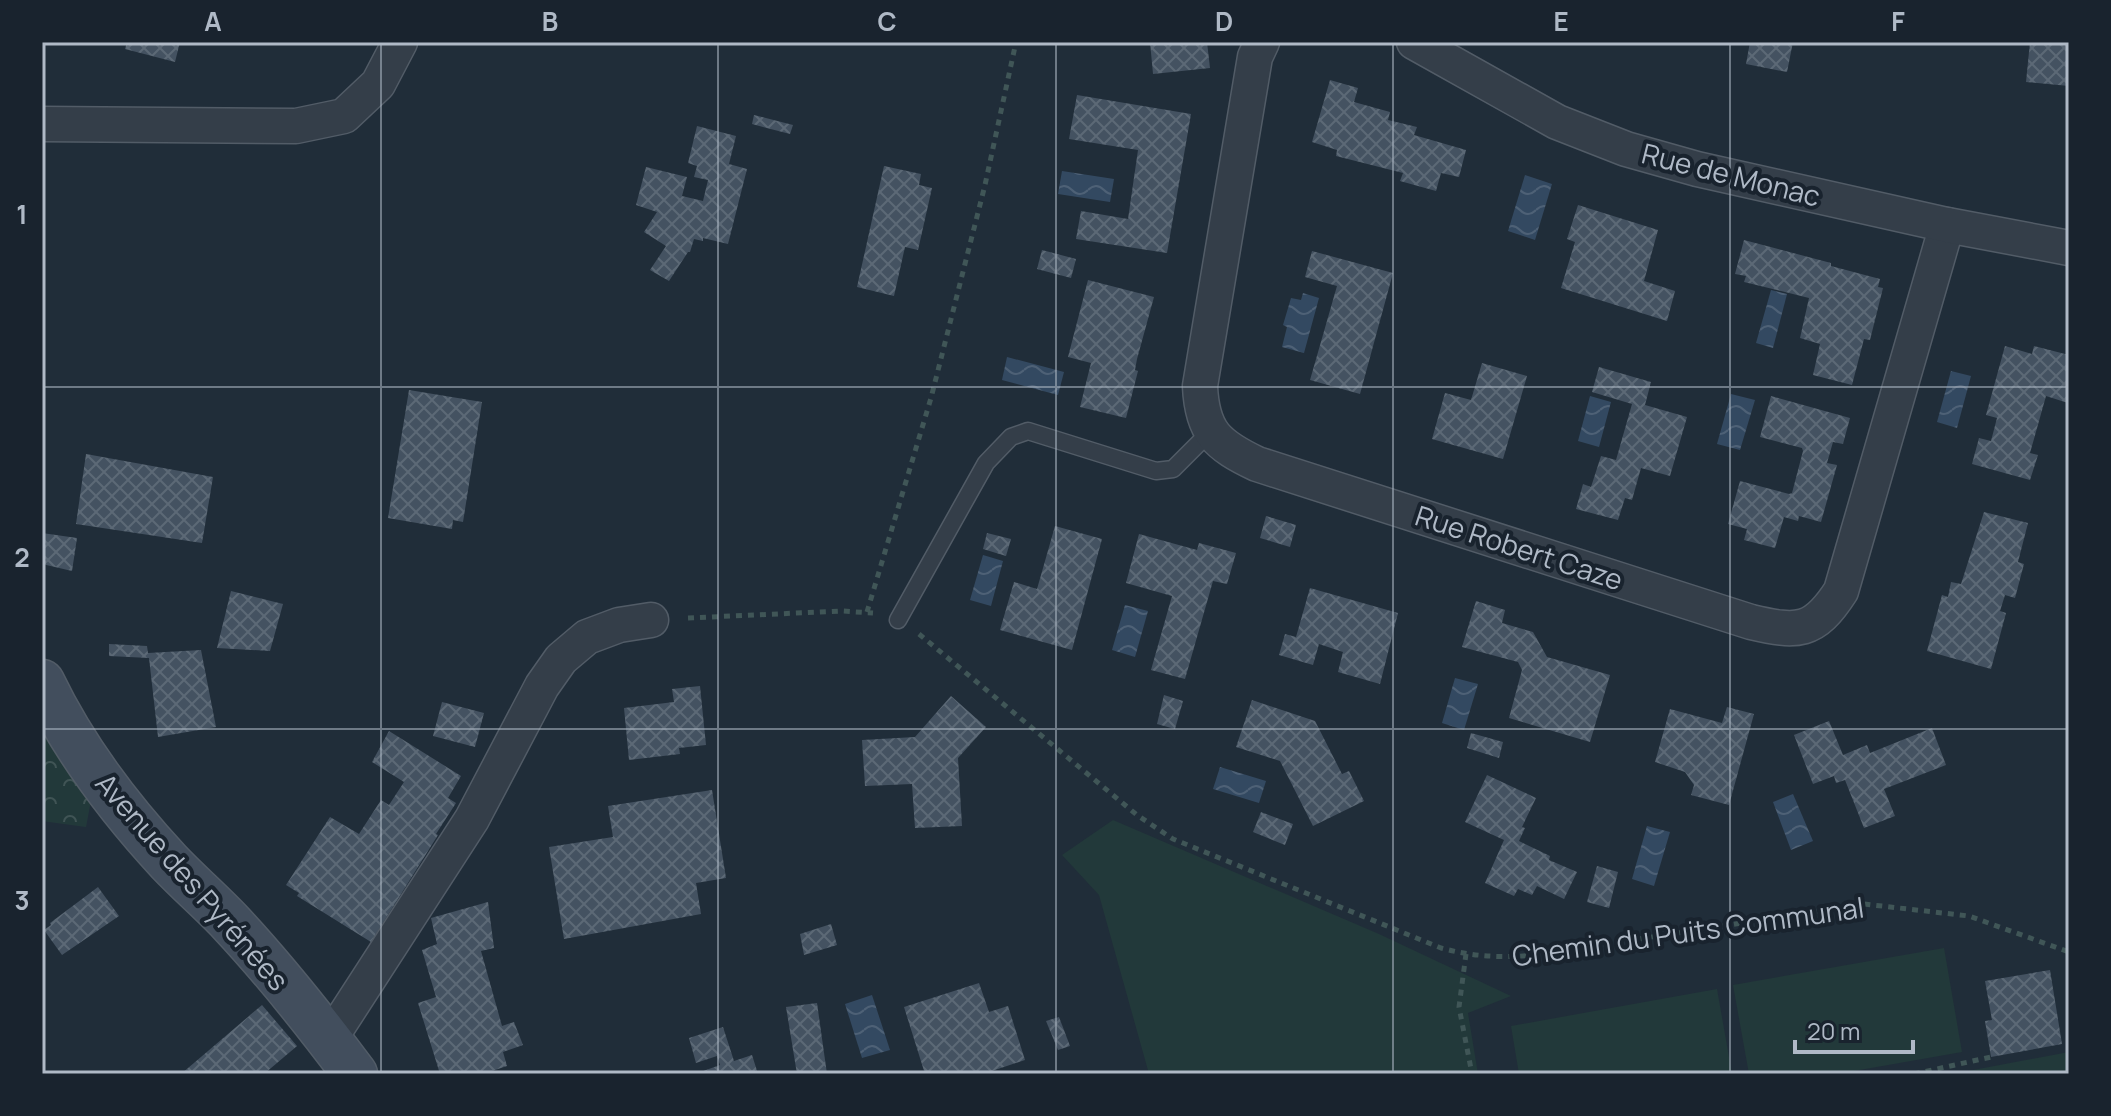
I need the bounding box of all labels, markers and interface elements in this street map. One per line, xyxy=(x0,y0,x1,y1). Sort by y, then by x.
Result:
text: A xyxy=(204,3,222,39)
text: B xyxy=(542,3,558,39)
text: C xyxy=(877,3,897,39)
text: D xyxy=(1215,3,1233,39)
text: E xyxy=(1553,3,1569,39)
text: F xyxy=(1891,3,1905,39)
street label: Rue de Monac xyxy=(1638,134,1824,215)
text: 1 xyxy=(16,196,28,232)
street label: Rue Robert Caze xyxy=(1411,496,1628,598)
text: 2 xyxy=(14,539,30,575)
street label: Avenue des Pyrénées xyxy=(88,765,298,998)
text: 3 xyxy=(14,882,30,918)
street label: Chemin du Puits Communal xyxy=(1509,887,1866,975)
scale bar xyxy=(1795,1004,1913,1054)
text: 20 m xyxy=(1807,1014,1860,1047)

